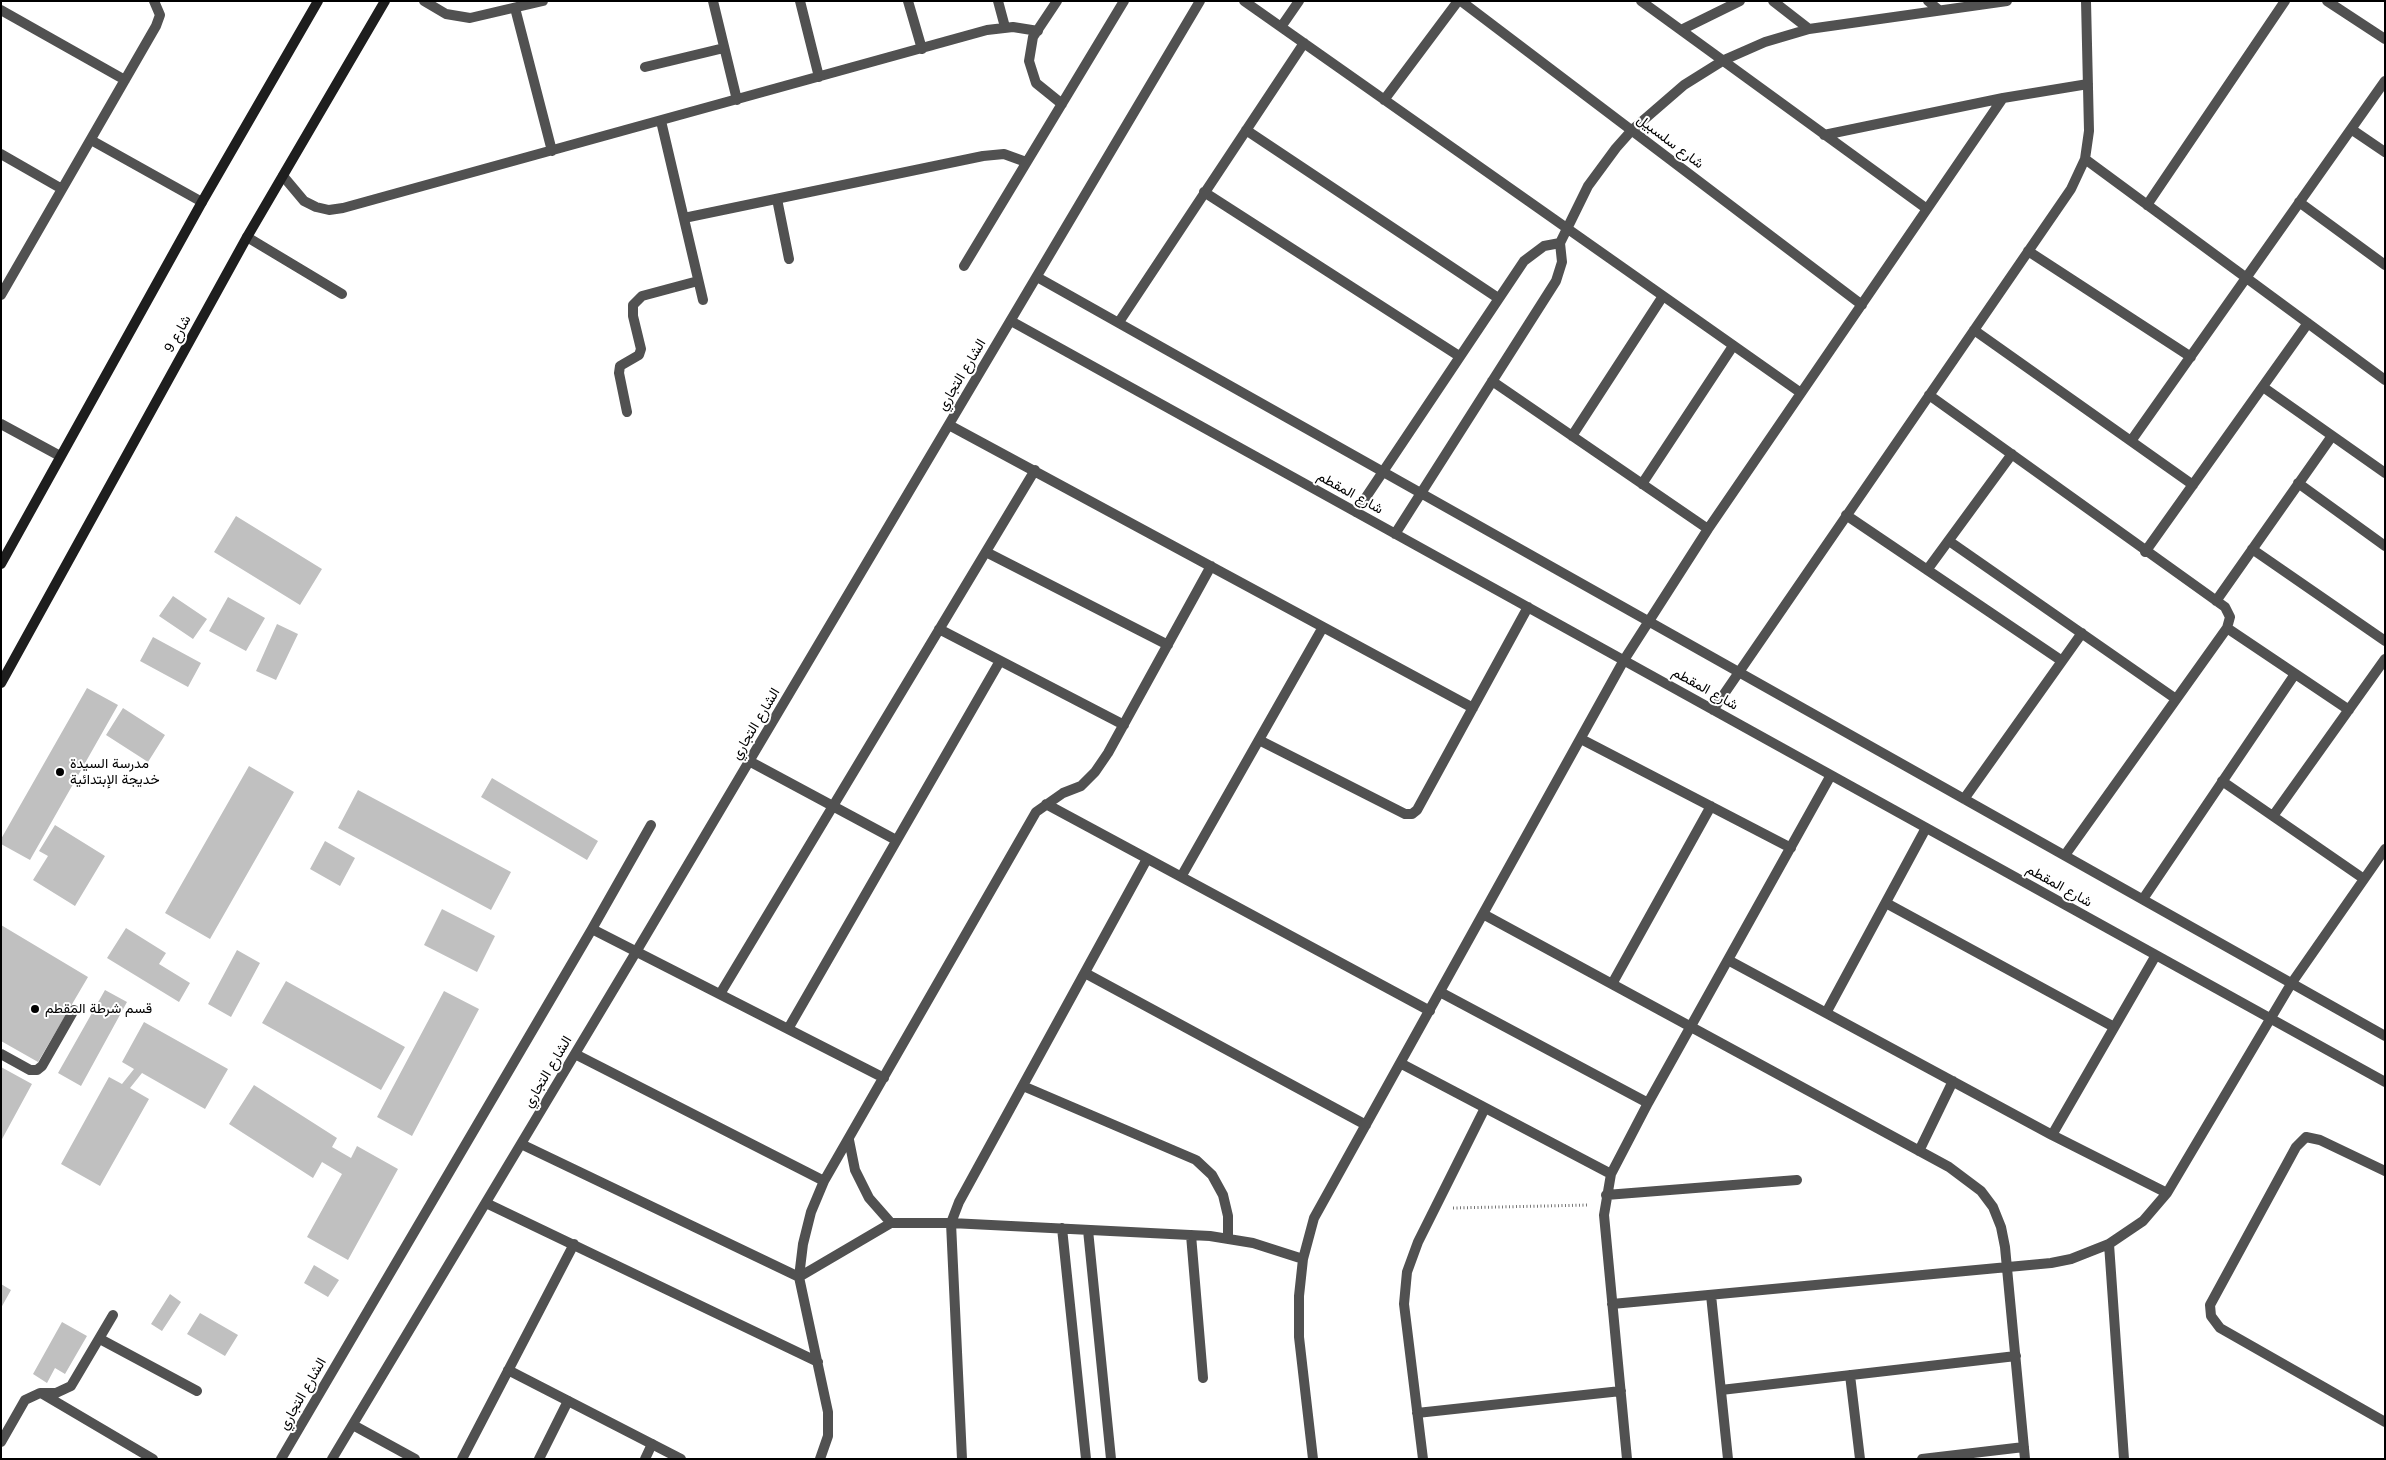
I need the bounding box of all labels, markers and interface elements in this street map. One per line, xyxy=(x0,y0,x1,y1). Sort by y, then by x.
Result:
street label: شارع سلسبيل xyxy=(1633,111,1707,173)
street label: شارع 9 xyxy=(161,313,195,355)
street label: الشارع التجاري xyxy=(934,336,990,414)
street label: شارع المقطم xyxy=(1314,468,1386,518)
street label: شارع المقطم xyxy=(1669,664,1741,714)
street label: الشارع التجاري xyxy=(728,685,784,763)
place label: مدرسة السيدة خديجة الإبتدائية xyxy=(70,756,160,789)
marker: مدرسة السيدة خديجة الإبتدائية xyxy=(54,766,66,778)
street label: شارع المقطم xyxy=(2023,861,2095,911)
place label: قسم شرطة المقطم xyxy=(45,1001,152,1017)
marker: قسم شرطة المقطم xyxy=(29,1003,41,1015)
street label: الشارع التجاري xyxy=(520,1033,576,1111)
street label: الشارع التجاري xyxy=(276,1355,330,1433)

